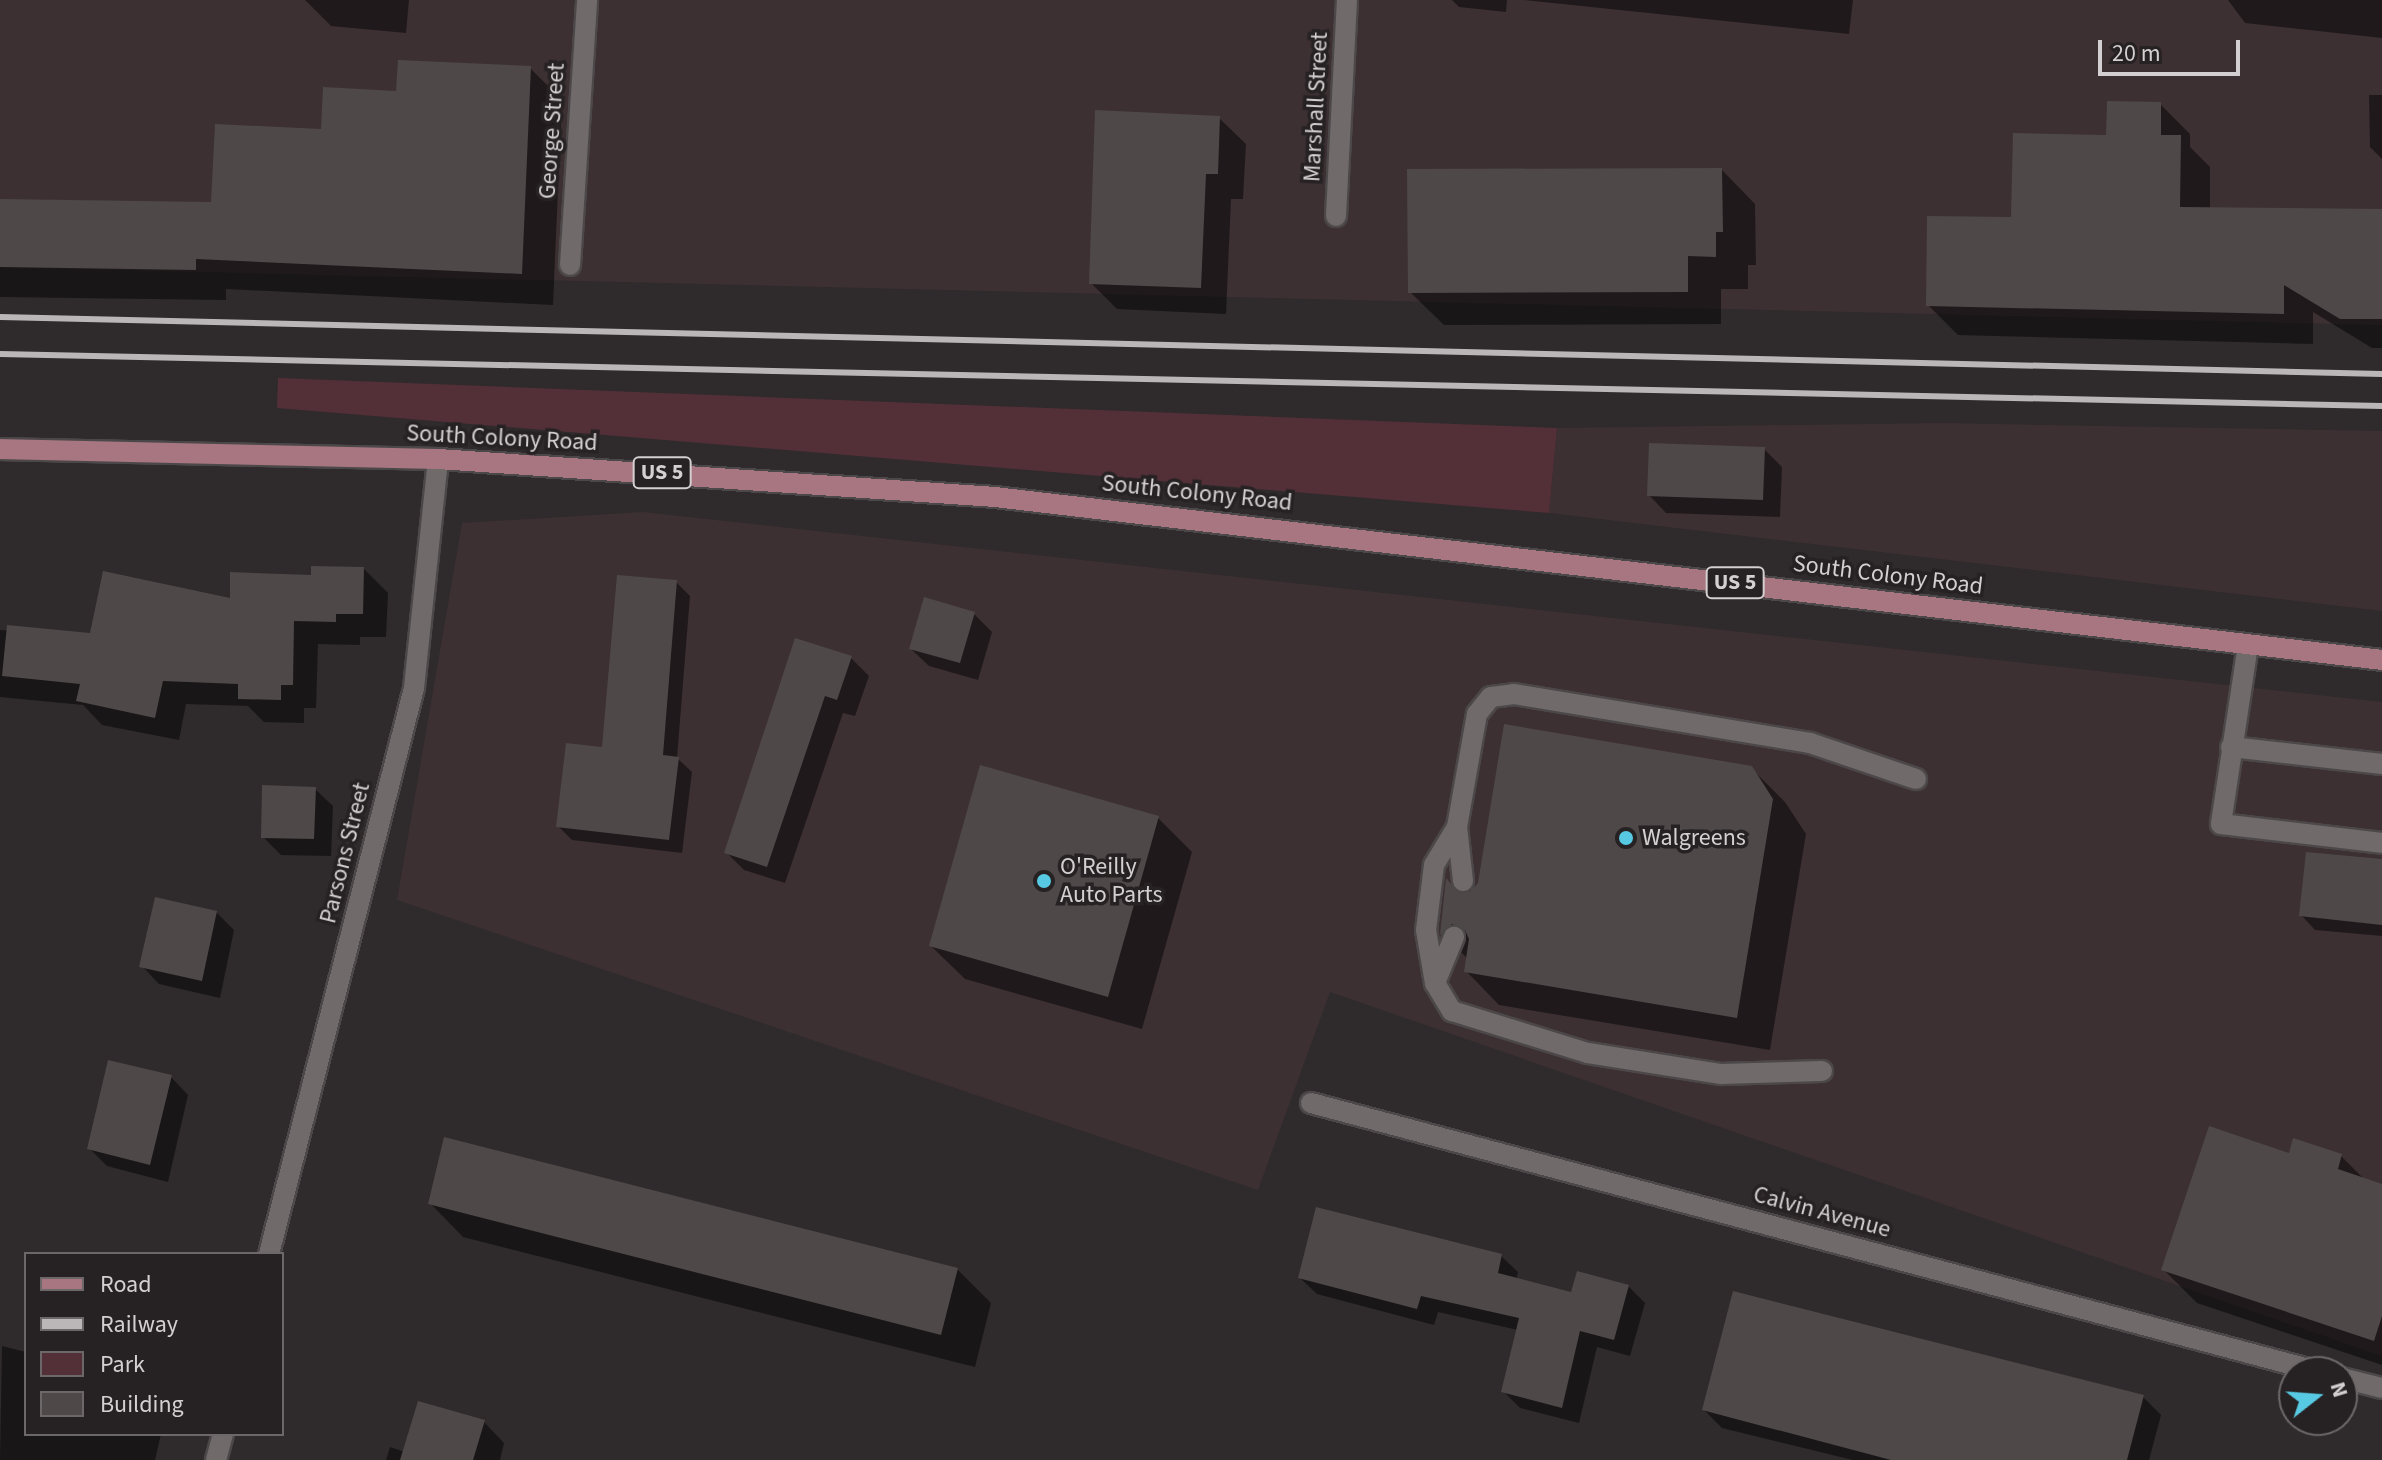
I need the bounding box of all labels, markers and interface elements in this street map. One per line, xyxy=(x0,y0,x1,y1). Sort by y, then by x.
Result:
scale bar xyxy=(2102,24,2244,74)
street label: Marshall Street xyxy=(1298,31,1334,183)
text: 20 m xyxy=(2112,36,2161,71)
street label: George Street xyxy=(533,62,571,200)
street label: South Colony Road xyxy=(406,419,598,457)
road number: US 5 xyxy=(632,455,692,491)
street label: South Colony Road xyxy=(1100,469,1294,517)
street label: South Colony Road xyxy=(1791,549,1985,601)
road number: US 5 xyxy=(1705,565,1765,601)
street label: Parsons Street xyxy=(314,780,376,926)
place label: Walgreens xyxy=(1642,824,1746,852)
marker: Walgreens xyxy=(1617,829,1635,847)
place label: O'Reilly Auto Parts xyxy=(1060,853,1162,909)
marker: O'Reilly Auto Parts xyxy=(1035,872,1053,890)
street label: Calvin Avenue xyxy=(1750,1180,1894,1244)
legend xyxy=(24,1252,284,1436)
text: Road xyxy=(100,1267,152,1302)
text: Railway xyxy=(100,1307,178,1342)
text: Park xyxy=(100,1347,145,1382)
north arrow xyxy=(2278,1356,2358,1436)
text: N xyxy=(2322,1378,2356,1401)
text: Building xyxy=(100,1387,184,1422)

